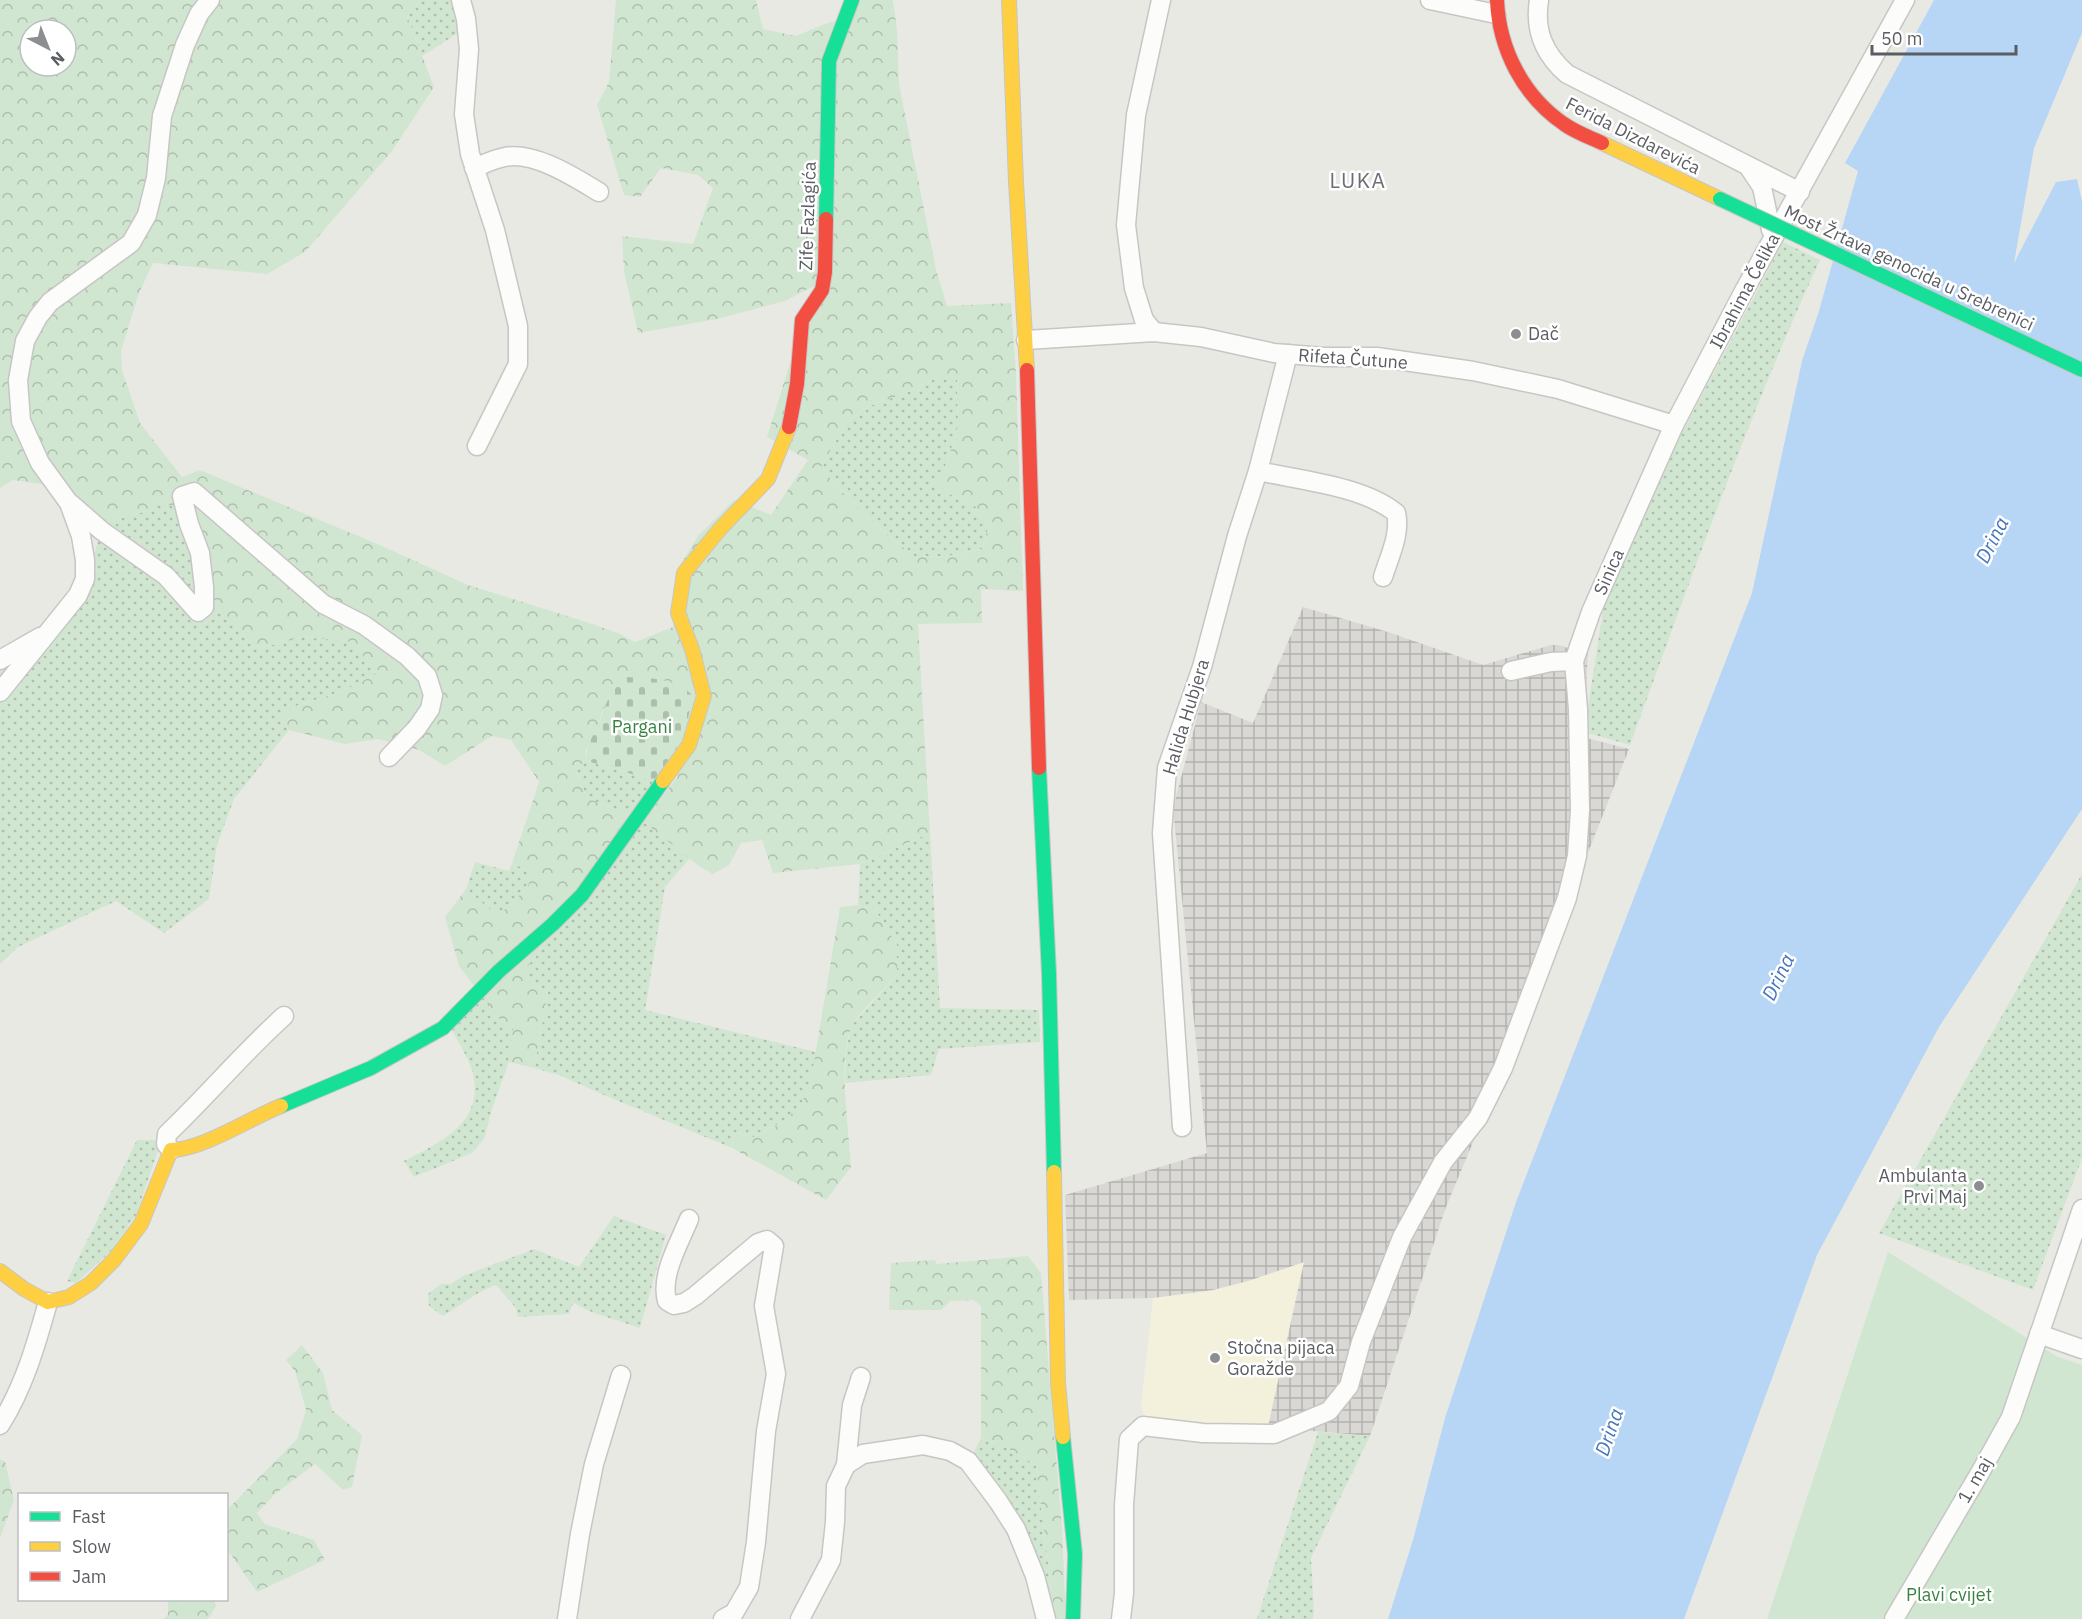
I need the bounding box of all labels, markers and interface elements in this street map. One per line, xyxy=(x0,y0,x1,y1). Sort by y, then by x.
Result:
north arrow xyxy=(18,18,78,78)
scale bar xyxy=(1872,18,2016,56)
text: 50 m xyxy=(1881,27,1923,50)
text: N xyxy=(47,48,69,70)
street label: Ferida Dizdarevića xyxy=(1562,92,1705,180)
street label: Zife Fazlagića xyxy=(794,161,821,271)
district label: LUKA xyxy=(1330,166,1386,194)
street label: Most Žrtava genocida u Srebrenici xyxy=(1781,199,2038,336)
street label: Ibrahima Čelika xyxy=(1704,228,1785,352)
place label: Dač xyxy=(1528,322,1559,345)
marker: Dač xyxy=(1509,327,1523,341)
street label: Rifeta Čutune xyxy=(1297,342,1409,374)
water label: Drina xyxy=(1969,512,2015,568)
street label: Sinica xyxy=(1588,545,1629,599)
street label: Halida Hubjera xyxy=(1157,656,1214,778)
park label: Pargani xyxy=(612,715,672,738)
water label: Drina xyxy=(1755,949,1800,1005)
place label: Ambulanta Prvi Maj xyxy=(1878,1164,1967,1208)
marker: Ambulanta Prvi Maj xyxy=(1972,1179,1986,1193)
place label: Stočna pijaca Goražde xyxy=(1227,1336,1335,1380)
marker: Stočna pijaca Goražde xyxy=(1208,1351,1222,1365)
water label: Drina xyxy=(1588,1404,1629,1459)
street label: 1. maj xyxy=(1952,1452,1997,1507)
legend xyxy=(18,1493,228,1601)
text: Fast xyxy=(72,1505,106,1528)
text: Slow xyxy=(72,1535,111,1558)
text: Jam xyxy=(72,1565,107,1588)
park label: Plavi cvijet xyxy=(1906,1583,1992,1606)

